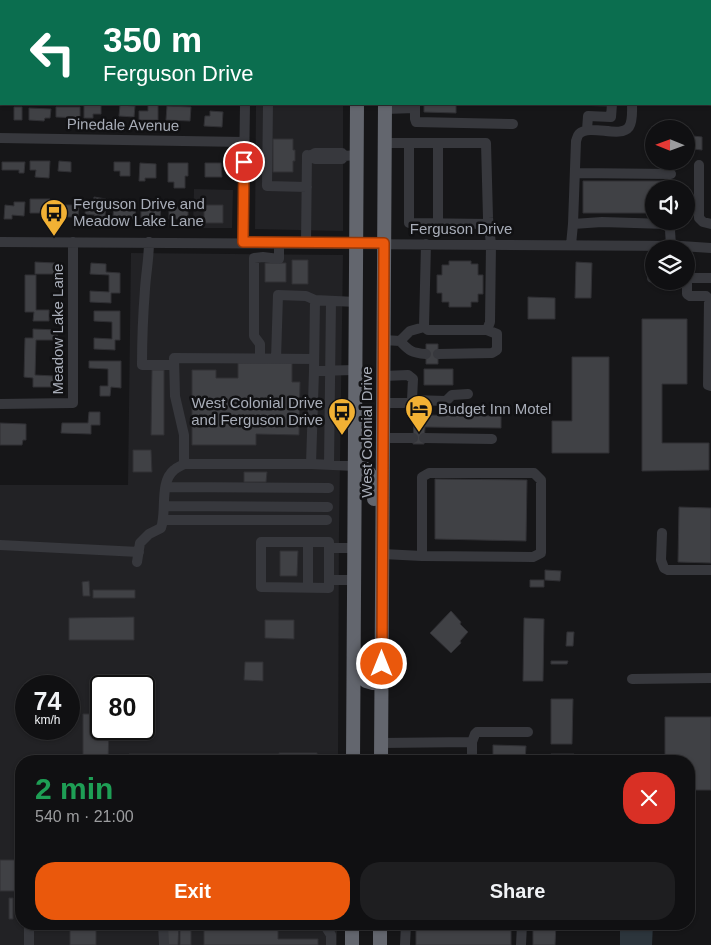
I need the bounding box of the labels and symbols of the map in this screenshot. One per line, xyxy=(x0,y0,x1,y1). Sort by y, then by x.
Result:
street label: Pinedale Avenue xyxy=(67,115,179,134)
north arrow xyxy=(645,120,695,170)
pin xyxy=(223,141,265,183)
place label: Ferguson Drive and Meadow Lake Lane xyxy=(73,195,205,229)
bus stop icon: Ferguson Drive and Meadow Lake Lane xyxy=(39,198,69,237)
street label: Ferguson Drive xyxy=(410,220,512,237)
street label: Meadow Lake Lane xyxy=(49,264,66,394)
street label: West Colonial Drive xyxy=(358,366,375,498)
place label: West Colonial Drive and Ferguson Drive xyxy=(191,394,323,428)
hotel icon: Budget Inn Motel xyxy=(404,394,434,433)
bus stop icon: West Colonial Drive and Ferguson Drive xyxy=(327,397,357,436)
place label: Budget Inn Motel xyxy=(438,400,551,417)
position arrow xyxy=(355,637,407,689)
speed limit sign: 80 xyxy=(90,675,155,740)

